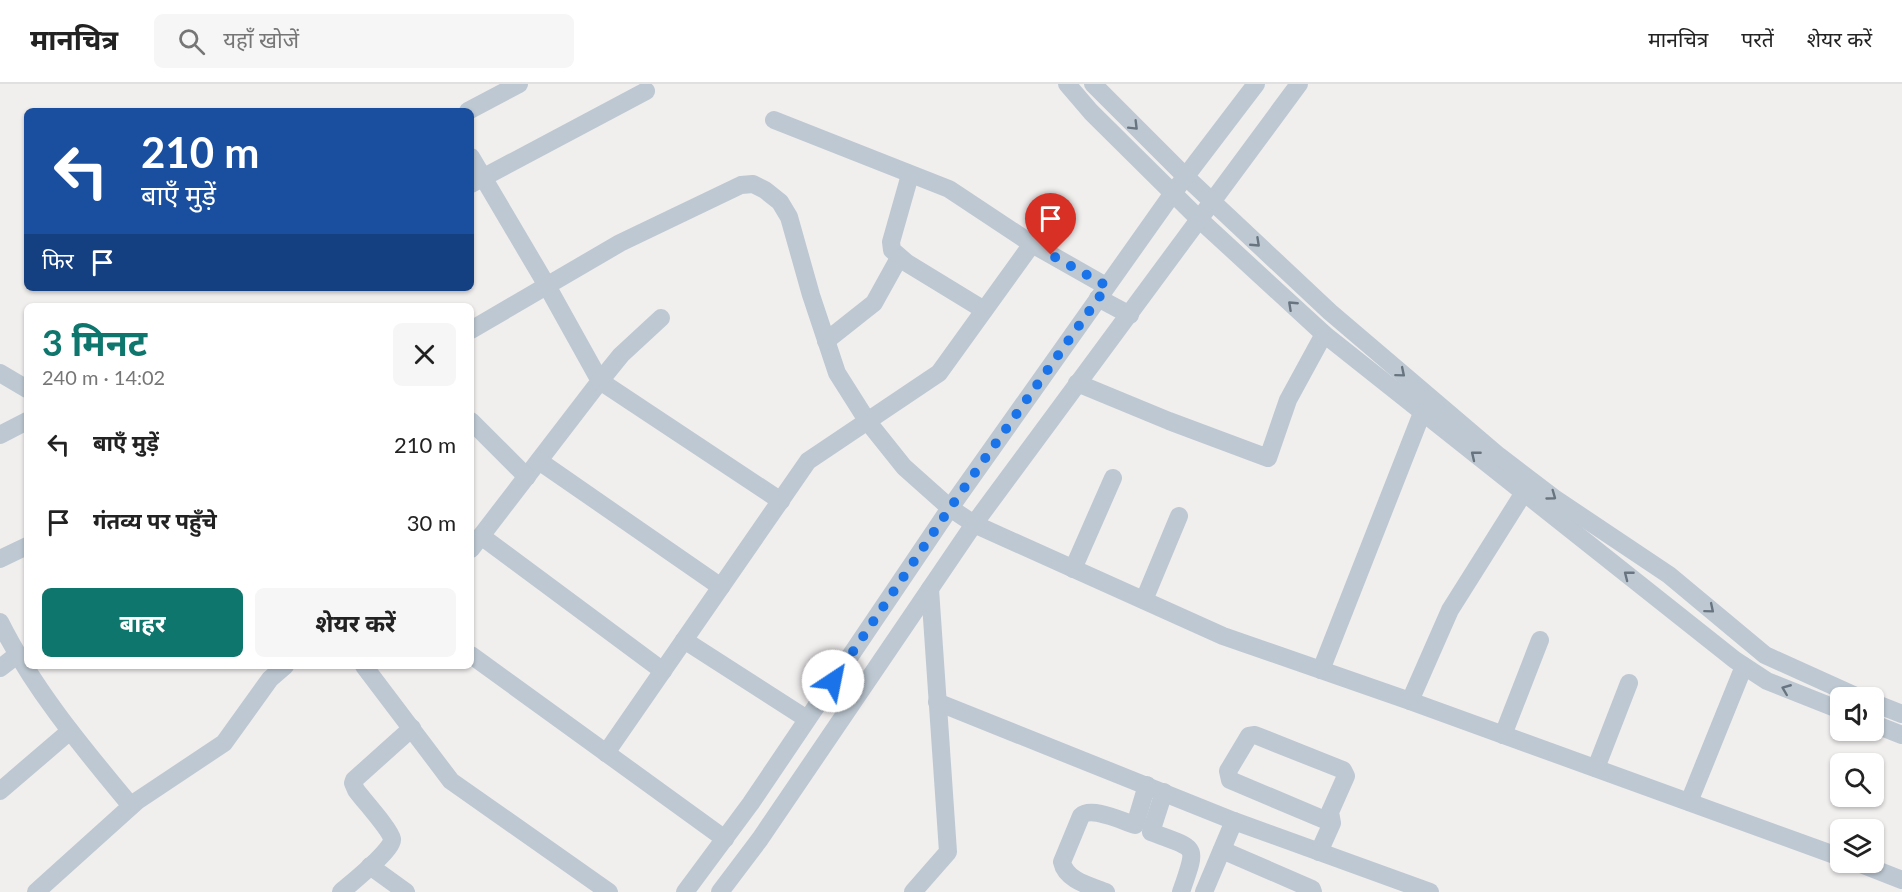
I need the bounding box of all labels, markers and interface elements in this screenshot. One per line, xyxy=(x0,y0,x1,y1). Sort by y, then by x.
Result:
search box xyxy=(154,14,574,68)
text: मानचित्र xyxy=(30,22,118,56)
icon: search xyxy=(175,25,208,58)
text: यहाँ खोजें xyxy=(223,26,299,53)
text: मानचित्र xyxy=(1648,26,1708,51)
text: परतें xyxy=(1741,26,1774,51)
text: शेयर करें xyxy=(1807,26,1872,51)
one-way arrow xyxy=(1127,118,1138,129)
text: 210 m xyxy=(141,127,259,177)
icon: left xyxy=(42,132,120,210)
text: बाएँ मुड़ें xyxy=(141,178,216,211)
pin xyxy=(1025,193,1076,255)
icon: arrive xyxy=(1034,202,1067,235)
one-way arrow xyxy=(1249,236,1260,247)
icon: arrive xyxy=(86,246,119,279)
text: फिर xyxy=(42,247,74,274)
one-way arrow xyxy=(1288,301,1299,312)
text: 3 मिनट xyxy=(42,320,147,364)
button: close xyxy=(393,323,456,386)
text: 240 m · 14:02 xyxy=(42,365,165,389)
one-way arrow xyxy=(1394,365,1405,376)
icon: left xyxy=(42,428,75,461)
text: बाएँ मुड़ें xyxy=(93,429,159,456)
text: 210 m xyxy=(394,431,456,458)
one-way arrow xyxy=(1470,452,1481,463)
one-way arrow xyxy=(1545,489,1556,500)
icon: arrive xyxy=(42,506,75,539)
text: गंतव्य पर पहुँचे xyxy=(93,507,217,534)
text: 30 m xyxy=(407,509,456,536)
one-way arrow xyxy=(1624,572,1635,583)
button: बाहर xyxy=(42,588,243,657)
button: शेयर करें xyxy=(255,588,456,657)
one-way arrow xyxy=(1704,602,1715,613)
position arrow xyxy=(801,649,865,713)
one-way arrow xyxy=(1781,683,1792,696)
map controls xyxy=(1830,687,1884,873)
button: sound xyxy=(1830,687,1884,741)
button: search xyxy=(1830,753,1884,807)
button: layers xyxy=(1830,819,1884,873)

